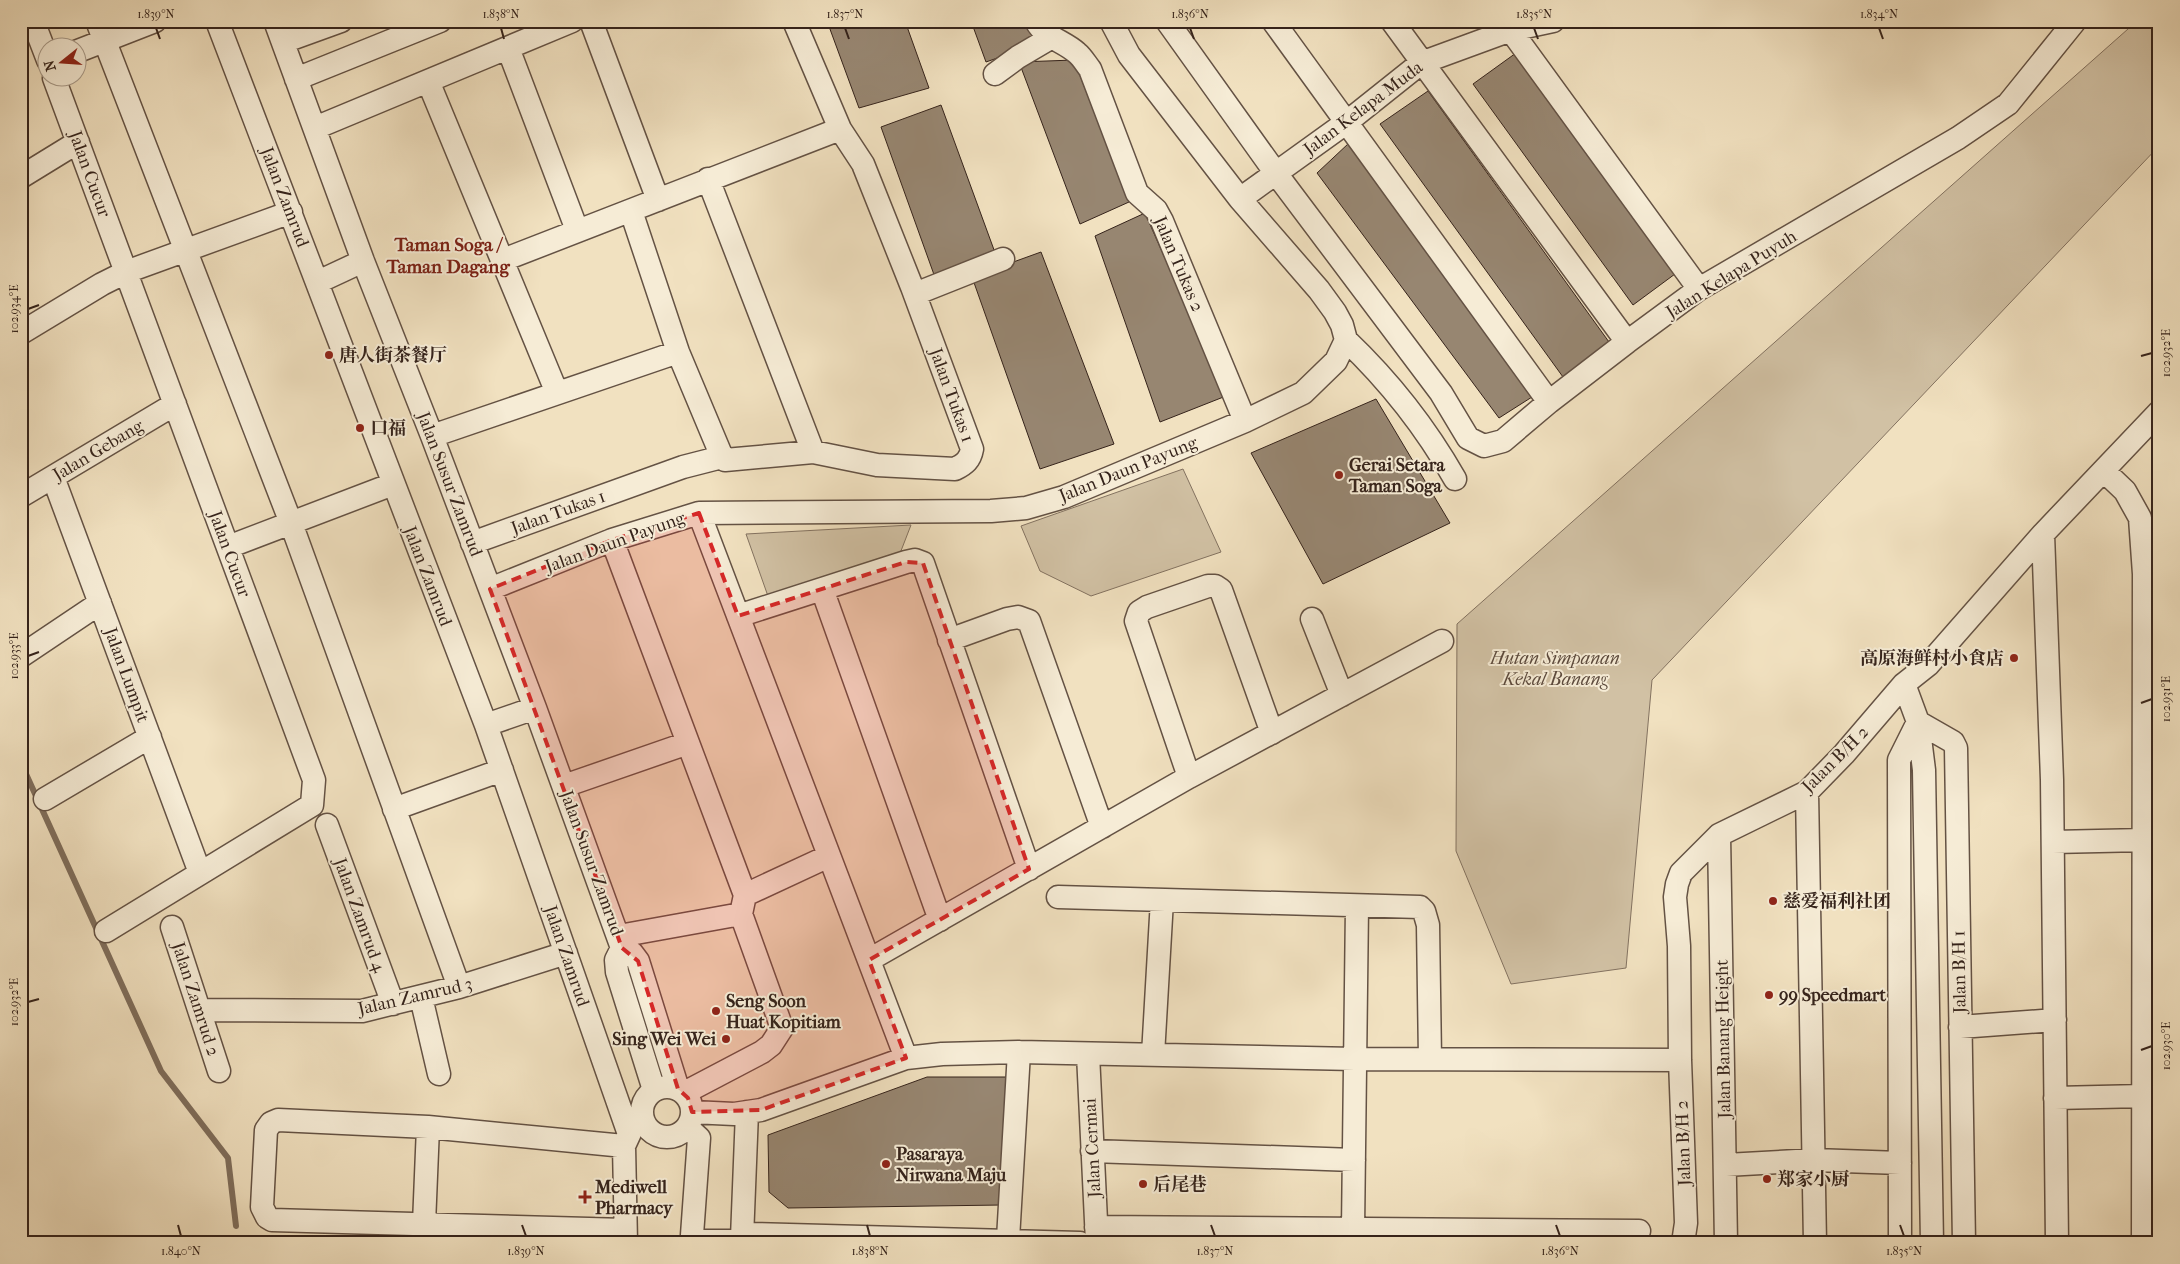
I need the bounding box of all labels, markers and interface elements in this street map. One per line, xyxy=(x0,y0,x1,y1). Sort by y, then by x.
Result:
text: 1.839°N xyxy=(137,7,175,21)
text: 1.838°N xyxy=(482,7,520,21)
text: 1.837°N xyxy=(827,7,863,21)
text: 1.836°N xyxy=(1171,7,1209,21)
text: 1.835°N xyxy=(1516,7,1552,21)
text: 1.834°N xyxy=(1860,7,1898,21)
north arrow xyxy=(38,38,88,88)
street label: Jalan Kelapa Muda xyxy=(1298,56,1428,161)
text: N xyxy=(40,58,60,73)
street label: Jalan Cucur xyxy=(64,126,115,221)
street label: Jalan Zamrud xyxy=(255,142,313,250)
street label: Jalan Tukas 2 xyxy=(1148,212,1208,315)
street label: Jalan Kelapa Puyuh xyxy=(1660,226,1800,324)
district label: Taman Soga / Taman Dagang xyxy=(385,234,510,278)
text: 102.934°E xyxy=(7,284,21,334)
text: 102.932°E xyxy=(2159,329,2173,377)
street label: Jalan Tukas 1 xyxy=(924,343,978,445)
place label: 唐人街茶餐厅 xyxy=(339,345,447,366)
marker: 唐人街茶餐厅 xyxy=(323,349,335,361)
street label: Jalan Susur Zamrud xyxy=(412,407,487,560)
street label: Jalan Gebang xyxy=(48,415,148,487)
place label: 口福 xyxy=(370,418,406,439)
marker: 口福 xyxy=(354,422,366,434)
street label: Jalan Daun Payung xyxy=(1054,432,1201,508)
place label: Gerai Setara Taman Soga xyxy=(1348,455,1445,497)
marker: Gerai Setara Taman Soga xyxy=(1333,469,1345,481)
street label: Jalan Tukas 1 xyxy=(506,486,608,540)
street label: Jalan Cucur xyxy=(204,506,255,601)
street label: Jalan Daun Payung xyxy=(540,507,688,578)
street label: Jalan Zamrud xyxy=(398,521,456,629)
street label: Jalan Lumpit xyxy=(99,623,154,726)
text: 102.933°E xyxy=(7,633,21,680)
park label: Hutan Simpanan Kekal Banang xyxy=(1489,648,1620,690)
place label: 高原海鲜村小食店 xyxy=(1860,648,2004,669)
marker: 高原海鲜村小食店 xyxy=(2008,652,2020,664)
text: 102.931°E xyxy=(2159,676,2173,722)
street label: Jalan B/H 2 xyxy=(1796,722,1873,799)
street label: Jalan Susur Zamrud xyxy=(555,786,628,939)
street label: Jalan Zamrud 4 xyxy=(328,853,390,975)
place label: 慈爱福利社团 xyxy=(1783,891,1891,912)
marker: 慈爱福利社团 xyxy=(1767,895,1779,907)
street label: Jalan Zamrud xyxy=(539,901,594,1010)
street label: Jalan B/H 1 xyxy=(1948,930,1971,1016)
street label: Jalan Zamrud 2 xyxy=(167,938,224,1059)
street label: Jalan Banang Height xyxy=(1712,959,1735,1121)
street label: Jalan Zamrud 3 xyxy=(354,973,474,1020)
text: 102.932°E xyxy=(7,978,21,1026)
place label: 99 Speedmart xyxy=(1778,985,1886,1006)
marker: 99 Speedmart xyxy=(1763,989,1775,1001)
place label: Seng Soon Huat Kopitiam xyxy=(726,991,842,1033)
marker: Seng Soon Huat Kopitiam xyxy=(710,1005,722,1017)
text: 102.930°E xyxy=(2159,1022,2173,1070)
place label: Sing Wei Wei xyxy=(612,1029,717,1050)
marker: Sing Wei Wei xyxy=(720,1033,732,1045)
street label: Jalan Cermai xyxy=(1079,1097,1106,1200)
street label: Jalan B/H 2 xyxy=(1672,1100,1696,1188)
place label: Pasaraya Nirwana Maju xyxy=(896,1144,1007,1186)
marker: Pasaraya Nirwana Maju xyxy=(880,1158,892,1170)
place label: 郑家小厨 xyxy=(1777,1169,1850,1190)
marker: 郑家小厨 xyxy=(1761,1173,1773,1185)
place label: 后尾巷 xyxy=(1153,1174,1207,1195)
place label: Mediwell Pharmacy xyxy=(594,1177,674,1219)
marker: 后尾巷 xyxy=(1137,1178,1149,1190)
marker: Mediwell Pharmacy xyxy=(579,1191,591,1203)
text: 1.840°N xyxy=(161,1244,201,1258)
text: 1.839°N xyxy=(507,1244,545,1258)
text: 1.838°N xyxy=(851,1244,889,1258)
text: 1.837°N xyxy=(1197,1244,1233,1258)
text: 1.836°N xyxy=(1541,1244,1579,1258)
text: 1.835°N xyxy=(1886,1244,1922,1258)

